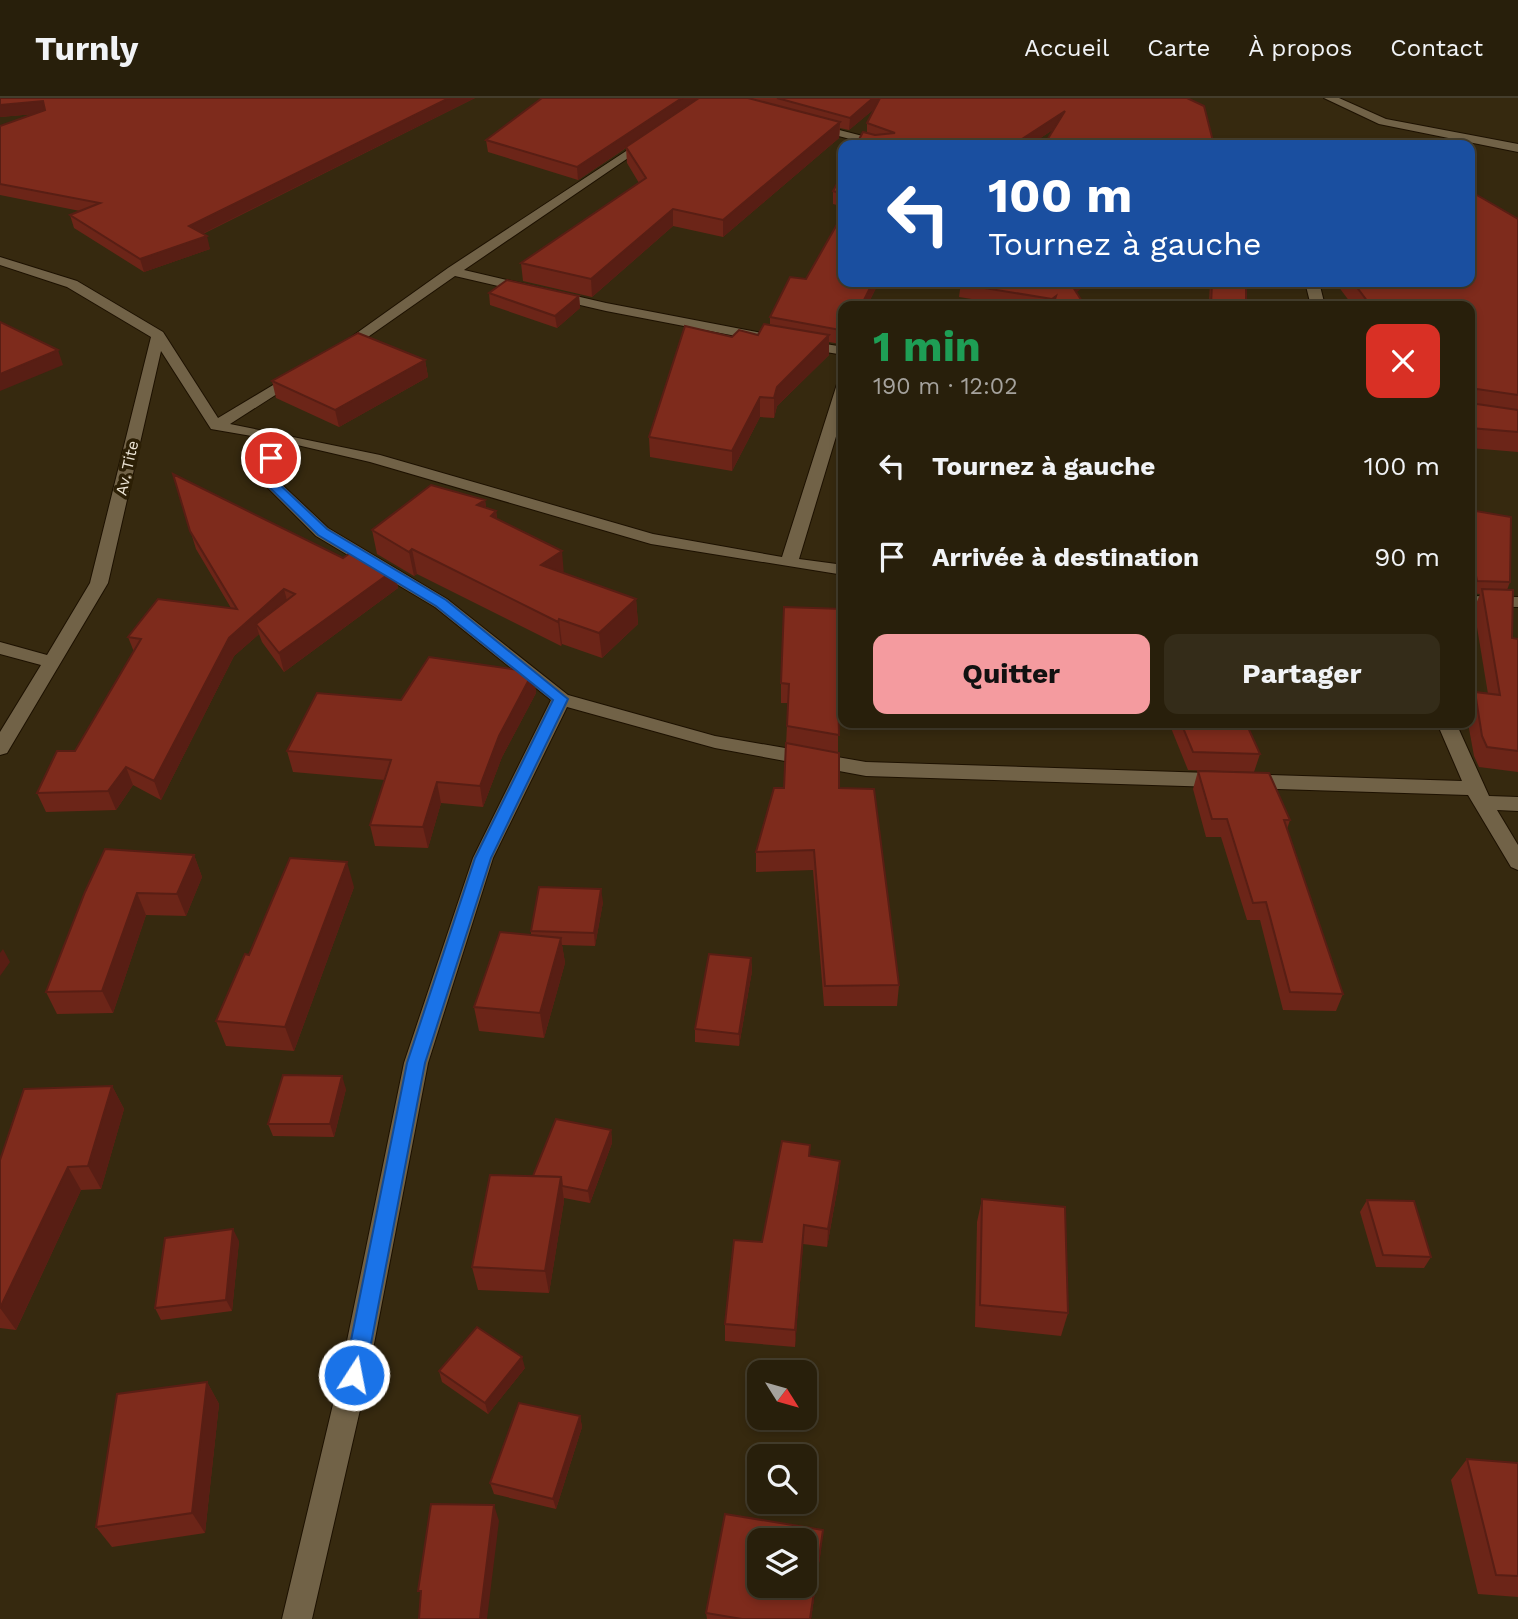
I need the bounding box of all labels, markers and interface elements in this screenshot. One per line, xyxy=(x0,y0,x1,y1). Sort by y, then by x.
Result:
text: Turnly xyxy=(35,29,138,68)
text: Accueil xyxy=(1024,34,1109,62)
text: Carte xyxy=(1147,34,1210,62)
text: À propos xyxy=(1248,34,1352,62)
text: Contact xyxy=(1390,34,1483,62)
text: 100 m xyxy=(988,166,1132,224)
icon: left xyxy=(873,168,964,259)
text: Tournez à gauche xyxy=(988,225,1261,263)
text: 1 min xyxy=(873,322,981,371)
button: close xyxy=(1366,324,1440,398)
text: 190 m · 12:02 xyxy=(873,373,1018,400)
pin xyxy=(241,428,301,488)
street label: Av. Tite xyxy=(111,439,143,497)
icon: arrive xyxy=(252,439,290,477)
icon: left xyxy=(873,447,911,485)
text: Tournez à gauche xyxy=(932,451,1155,481)
text: 100 m xyxy=(1364,451,1440,481)
icon: arrive xyxy=(873,538,911,576)
text: Arrivée à destination xyxy=(932,542,1199,572)
text: 90 m xyxy=(1374,542,1440,572)
button: Quitter xyxy=(873,634,1150,714)
button: Partager xyxy=(1164,634,1440,714)
position arrow xyxy=(317,1338,391,1412)
north arrow xyxy=(747,1360,817,1430)
map controls xyxy=(747,1360,817,1598)
button: search xyxy=(747,1444,817,1514)
button: layers xyxy=(747,1528,817,1598)

